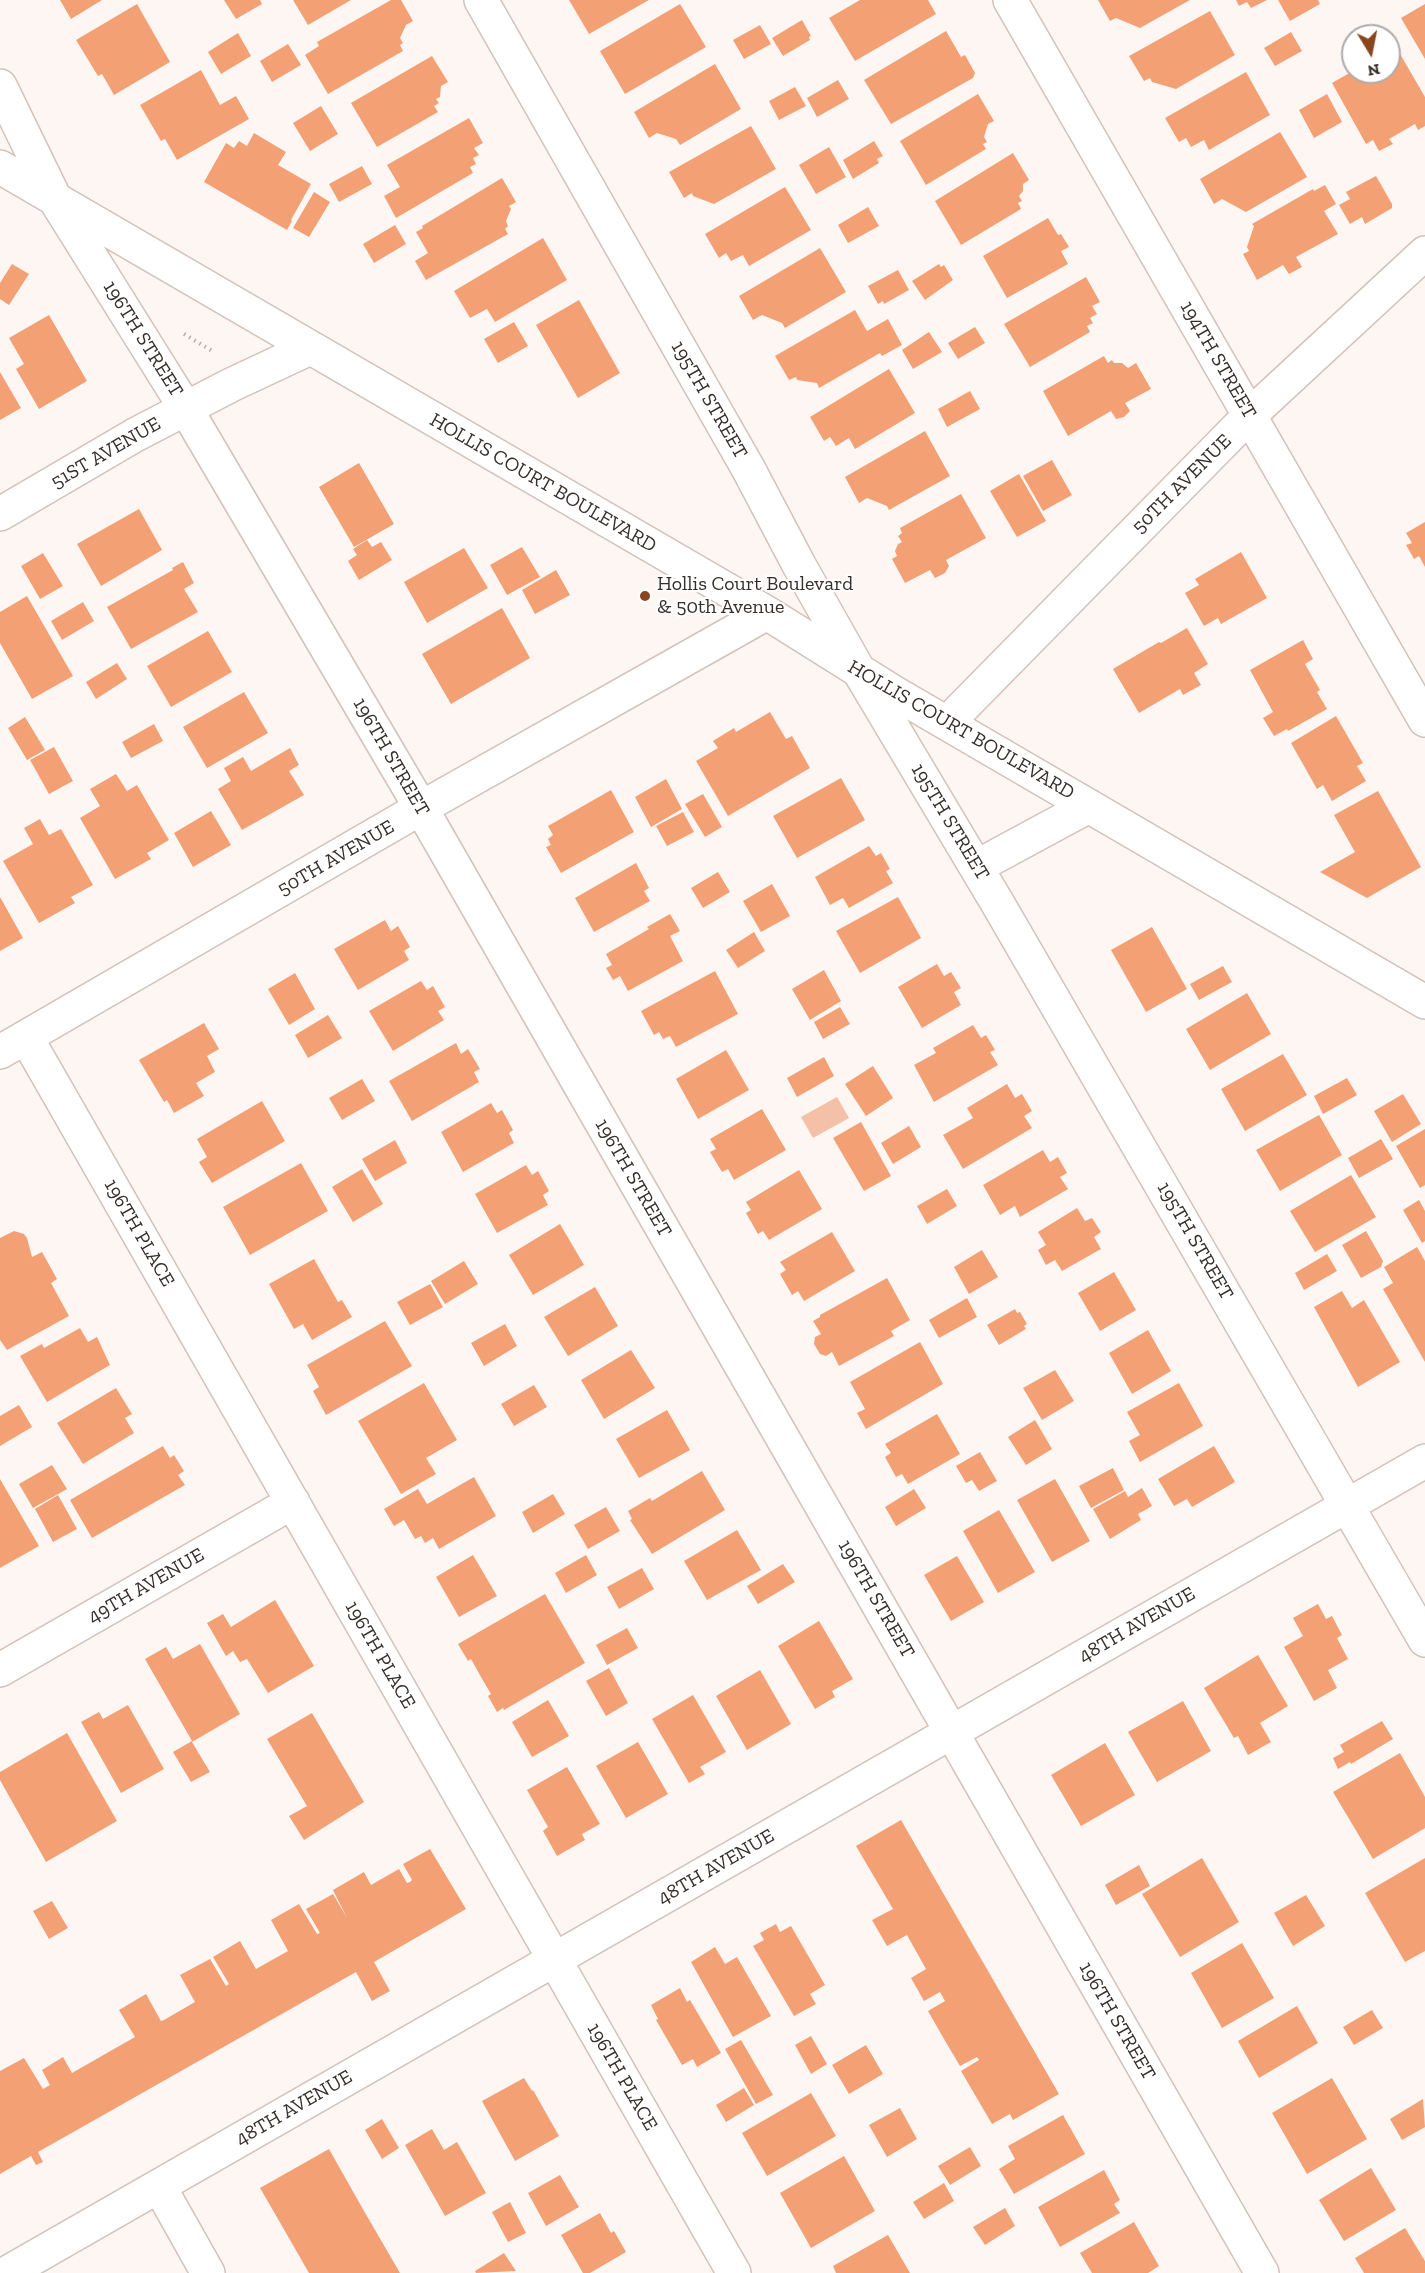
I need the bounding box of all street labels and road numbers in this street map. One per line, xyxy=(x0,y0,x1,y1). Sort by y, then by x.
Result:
street label: 196TH STREET xyxy=(98,277,188,401)
street label: 194TH STREET xyxy=(1175,297,1261,423)
street label: 195TH STREET xyxy=(666,337,752,463)
street label: HOLLIS COURT BOULEVARD xyxy=(425,408,661,558)
street label: 51ST AVENUE xyxy=(47,412,165,494)
street label: 50TH AVENUE xyxy=(1127,429,1237,539)
street label: HOLLIS COURT BOULEVARD xyxy=(843,655,1079,805)
street label: 196TH STREET xyxy=(348,694,434,820)
street label: 195TH STREET xyxy=(906,759,994,885)
street label: 50TH AVENUE xyxy=(273,815,399,901)
street label: 196TH STREET xyxy=(590,1115,676,1241)
street label: 196TH PLACE xyxy=(99,1175,179,1291)
street label: 195TH STREET xyxy=(1152,1178,1238,1304)
street label: 196TH STREET xyxy=(833,1536,919,1662)
street label: 49TH AVENUE xyxy=(84,1543,208,1629)
street label: 48TH AVENUE xyxy=(1074,1582,1200,1668)
street label: 196TH PLACE xyxy=(340,1597,420,1713)
street label: 48TH AVENUE xyxy=(653,1824,779,1910)
street label: 196TH STREET xyxy=(1074,1958,1160,2084)
street label: 196TH PLACE xyxy=(582,2019,662,2135)
street label: 48TH AVENUE xyxy=(231,2065,357,2151)

